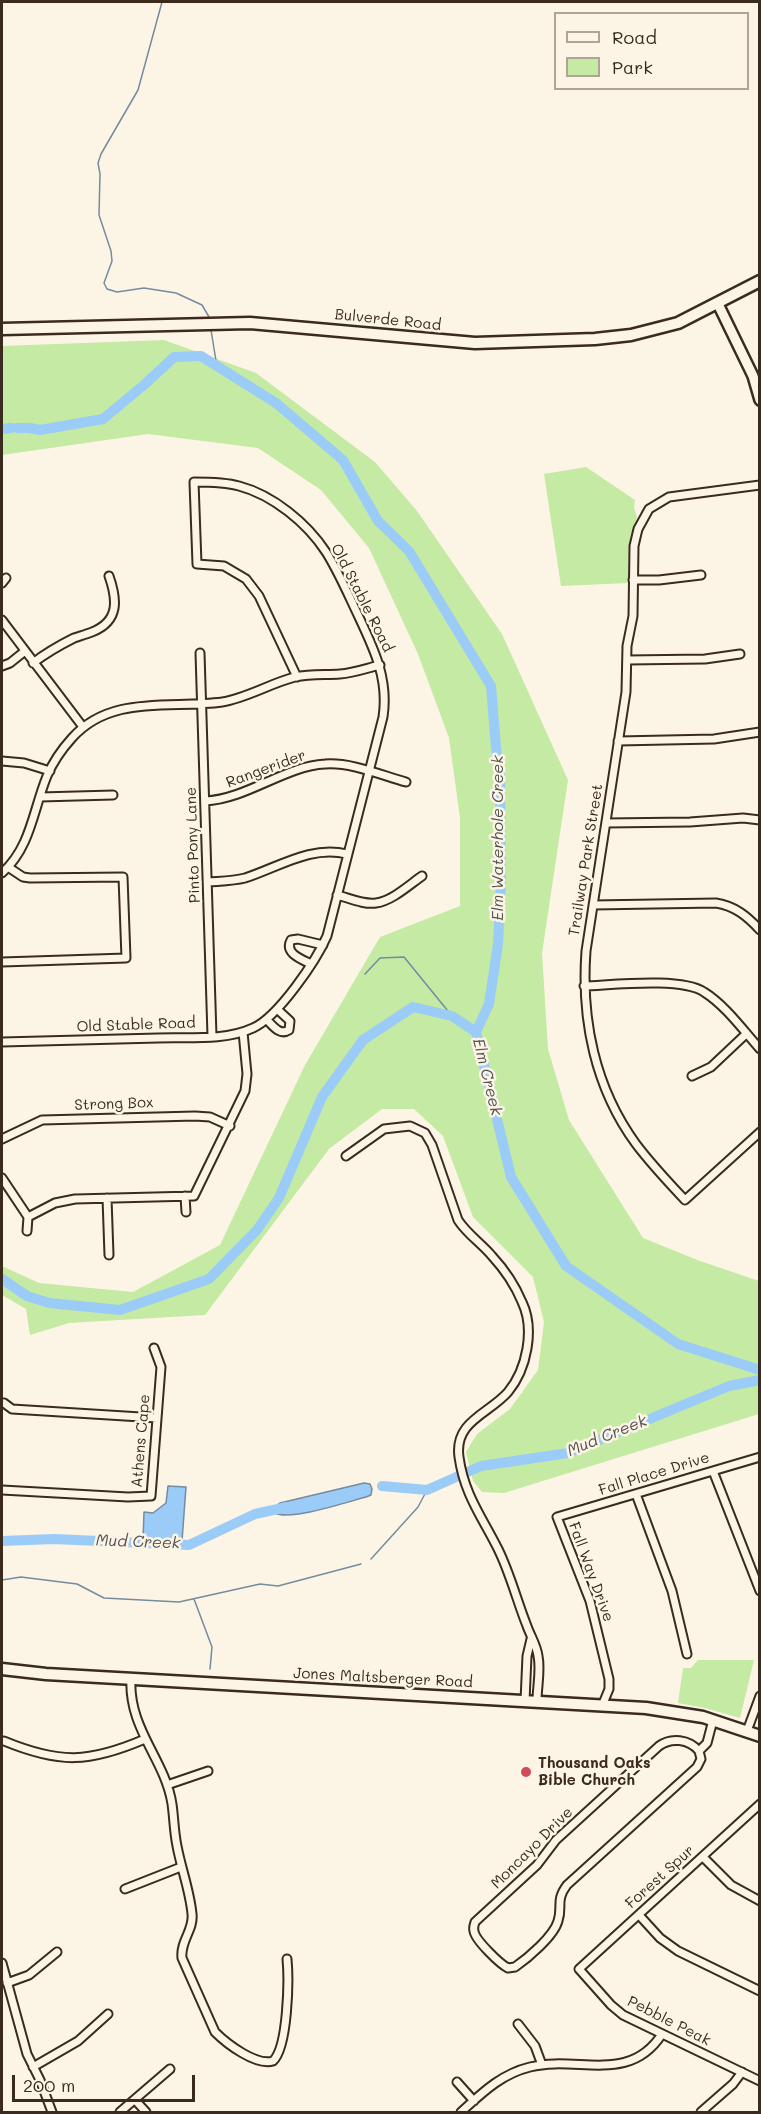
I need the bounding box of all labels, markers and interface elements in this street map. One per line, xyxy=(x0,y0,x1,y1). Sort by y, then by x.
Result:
legend xyxy=(554,12,749,90)
text: Road xyxy=(612,25,657,49)
text: Park xyxy=(612,55,653,79)
street label: Bulverde Road xyxy=(334,305,442,335)
street label: Old Stable Road xyxy=(327,541,397,655)
street label: Rangerider xyxy=(224,746,308,792)
water label: Elm Waterhole Creek xyxy=(488,755,508,921)
street label: Trailway Park Street xyxy=(565,783,607,937)
street label: Pinto Pony Lane xyxy=(182,787,204,903)
street label: Old Stable Road xyxy=(76,1014,196,1036)
water label: Elm Creek xyxy=(468,1036,506,1118)
street label: Strong Box xyxy=(74,1094,154,1114)
street label: Athens Cape xyxy=(128,1394,154,1488)
water label: Mud Creek xyxy=(564,1411,650,1461)
street label: Fall Place Drive xyxy=(596,1449,712,1499)
street label: Fall Way Drive xyxy=(565,1520,617,1624)
water label: Mud Creek xyxy=(95,1531,181,1553)
street label: Jones Maltsberger Road xyxy=(293,1664,473,1692)
place label: Thousand Oaks Bible Church xyxy=(538,1754,651,1789)
marker: Thousand Oaks Bible Church xyxy=(519,1765,533,1779)
street label: Moncayo Drive xyxy=(487,1803,577,1893)
street label: Forest Spur xyxy=(622,1841,698,1913)
street label: Pebble Peak xyxy=(624,1992,714,2050)
scale bar xyxy=(15,2063,198,2101)
text: 200 m xyxy=(23,2073,75,2097)

